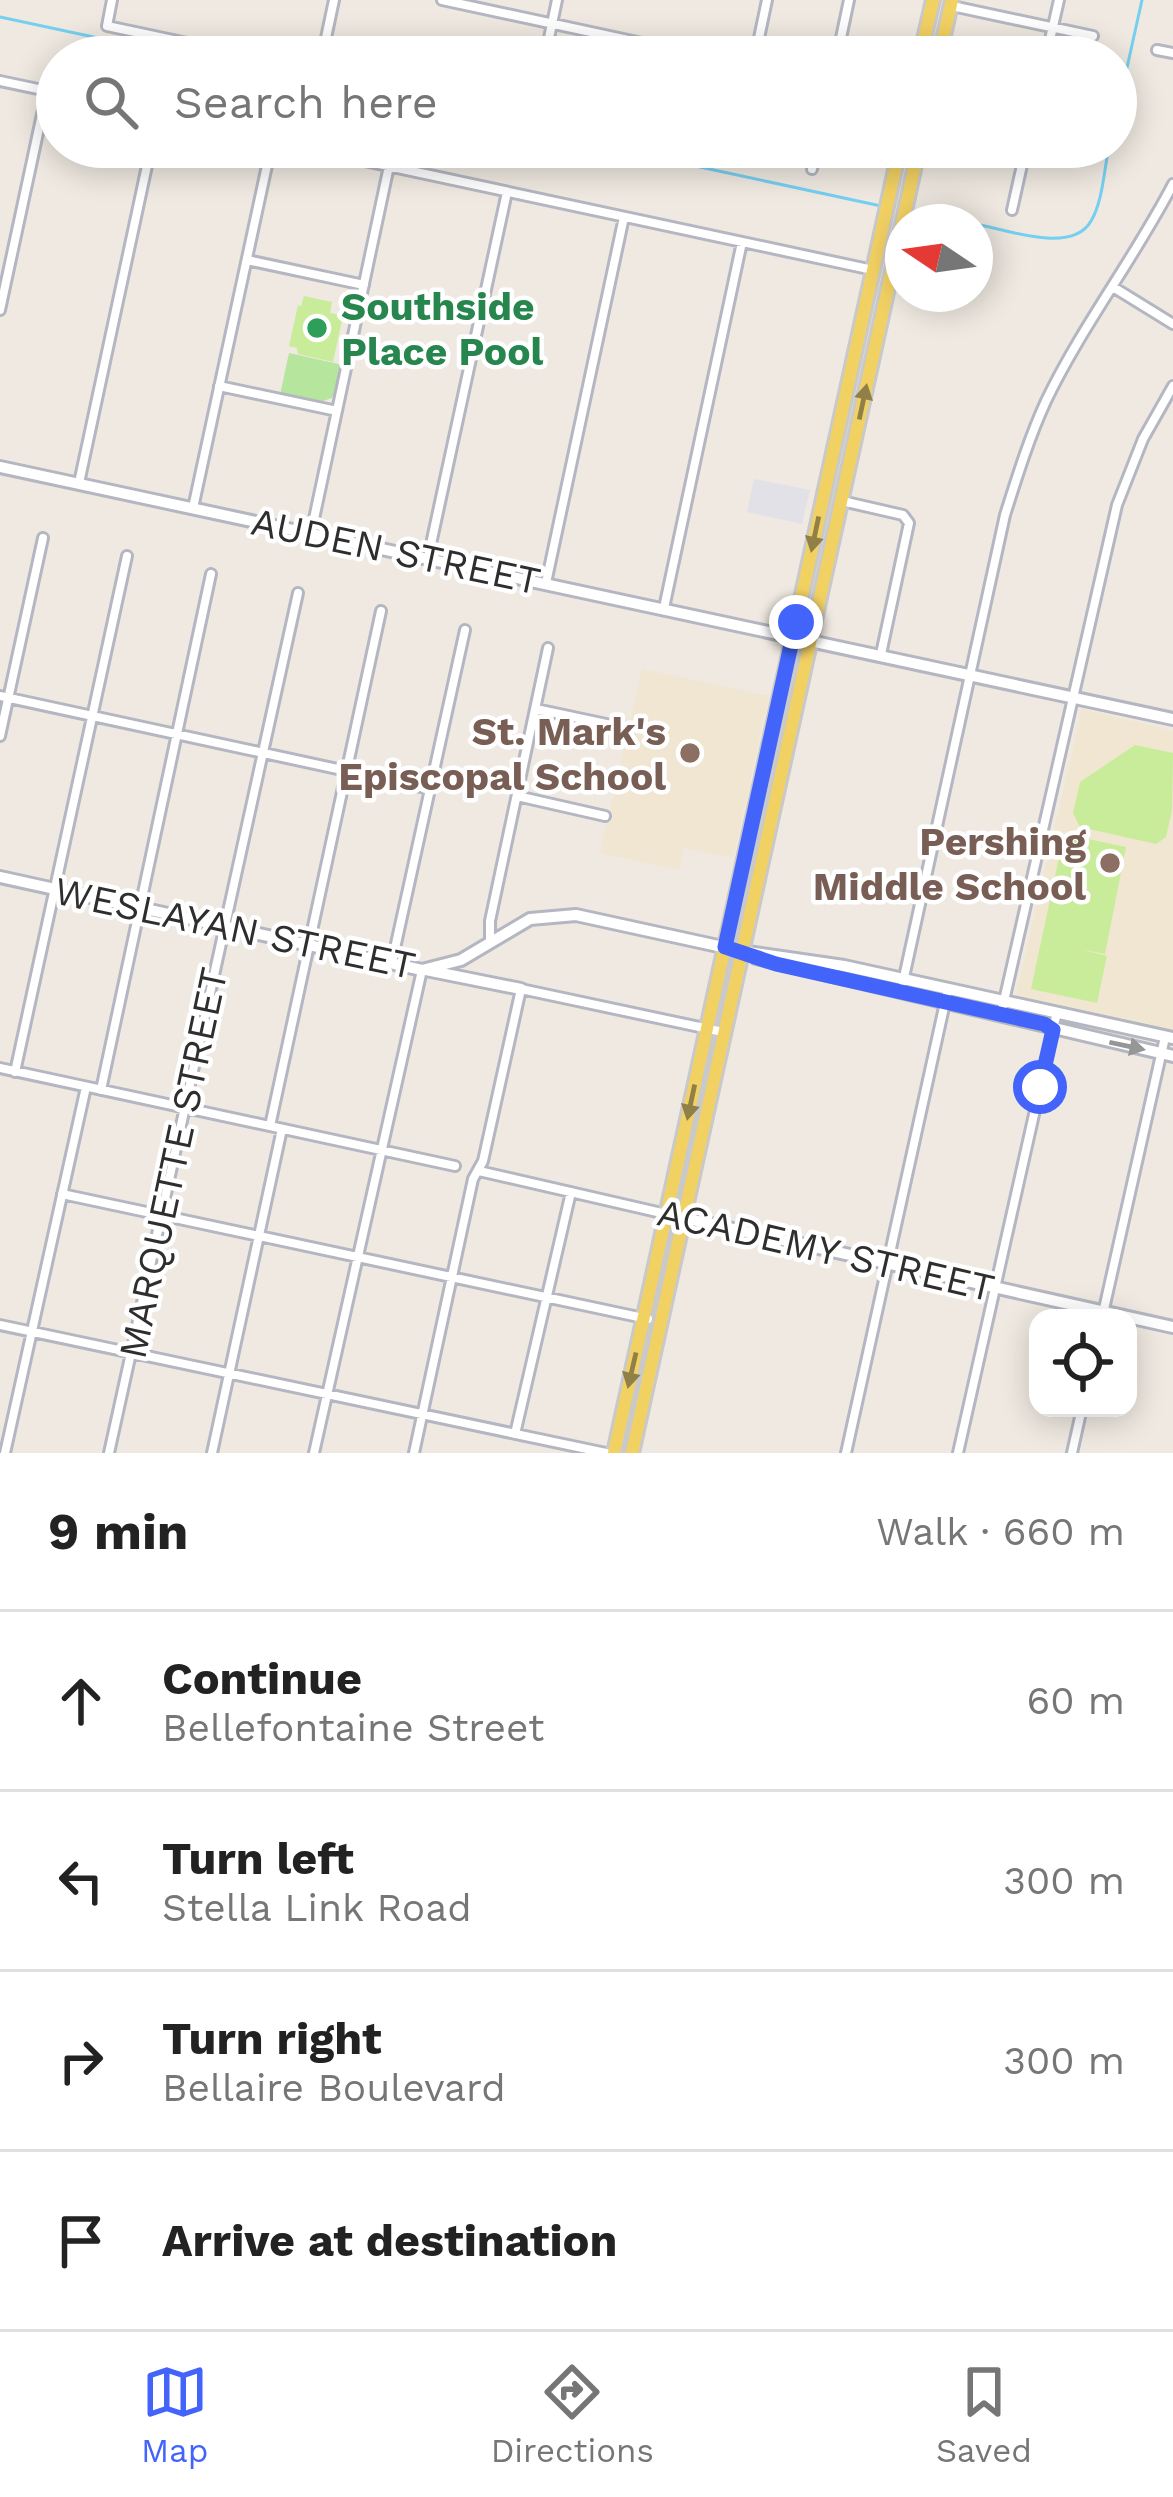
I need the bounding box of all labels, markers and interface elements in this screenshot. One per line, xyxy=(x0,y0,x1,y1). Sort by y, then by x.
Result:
search box xyxy=(36,36,1137,168)
icon: search xyxy=(78,69,144,135)
text: Search here xyxy=(174,76,438,129)
north arrow xyxy=(885,204,993,312)
place label: Southside Place Pool xyxy=(341,284,544,374)
marker: Southside Place Pool xyxy=(304,315,330,341)
one-way arrow xyxy=(854,382,873,420)
street label: AUDEN STREET xyxy=(248,498,544,604)
one-way arrow xyxy=(804,516,823,554)
route end xyxy=(769,595,823,649)
place label: St. Mark's Episcopal School xyxy=(338,709,666,799)
marker: St. Mark's Episcopal School xyxy=(677,740,703,766)
place label: Pershing Middle School xyxy=(813,819,1086,909)
marker: Pershing Middle School xyxy=(1097,850,1123,876)
street label: WESLAYAN STREET xyxy=(50,868,420,988)
street label: MARQUETTE STREET xyxy=(110,963,236,1363)
one-way arrow xyxy=(1109,1037,1147,1056)
route start xyxy=(1013,1060,1067,1114)
one-way arrow xyxy=(681,1084,700,1122)
street label: ACADEMY STREET xyxy=(653,1189,999,1311)
map controls xyxy=(1029,1309,1137,1417)
button: locate xyxy=(1029,1309,1137,1417)
one-way arrow xyxy=(622,1351,641,1389)
text: 9 min xyxy=(48,1502,188,1561)
text: Walk · 660 m xyxy=(876,1509,1125,1554)
text: Continue xyxy=(162,1652,362,1705)
icon: ahead xyxy=(48,1668,114,1734)
text: 60 m xyxy=(1027,1678,1125,1723)
text: Bellefontaine Street xyxy=(162,1705,544,1750)
text: Turn left xyxy=(162,1832,354,1885)
icon: left xyxy=(48,1848,114,1914)
text: 300 m xyxy=(1003,1858,1125,1903)
text: Stella Link Road xyxy=(162,1885,472,1930)
text: Turn right xyxy=(162,2012,382,2065)
icon: right xyxy=(48,2028,114,2094)
text: 300 m xyxy=(1003,2038,1125,2083)
text: Bellaire Boulevard xyxy=(162,2065,506,2110)
icon: arrive xyxy=(48,2208,114,2274)
text: Arrive at destination xyxy=(162,2214,617,2267)
tab: Map xyxy=(141,2359,208,2470)
tab: Directions xyxy=(491,2359,654,2470)
tab: Saved xyxy=(936,2359,1032,2470)

